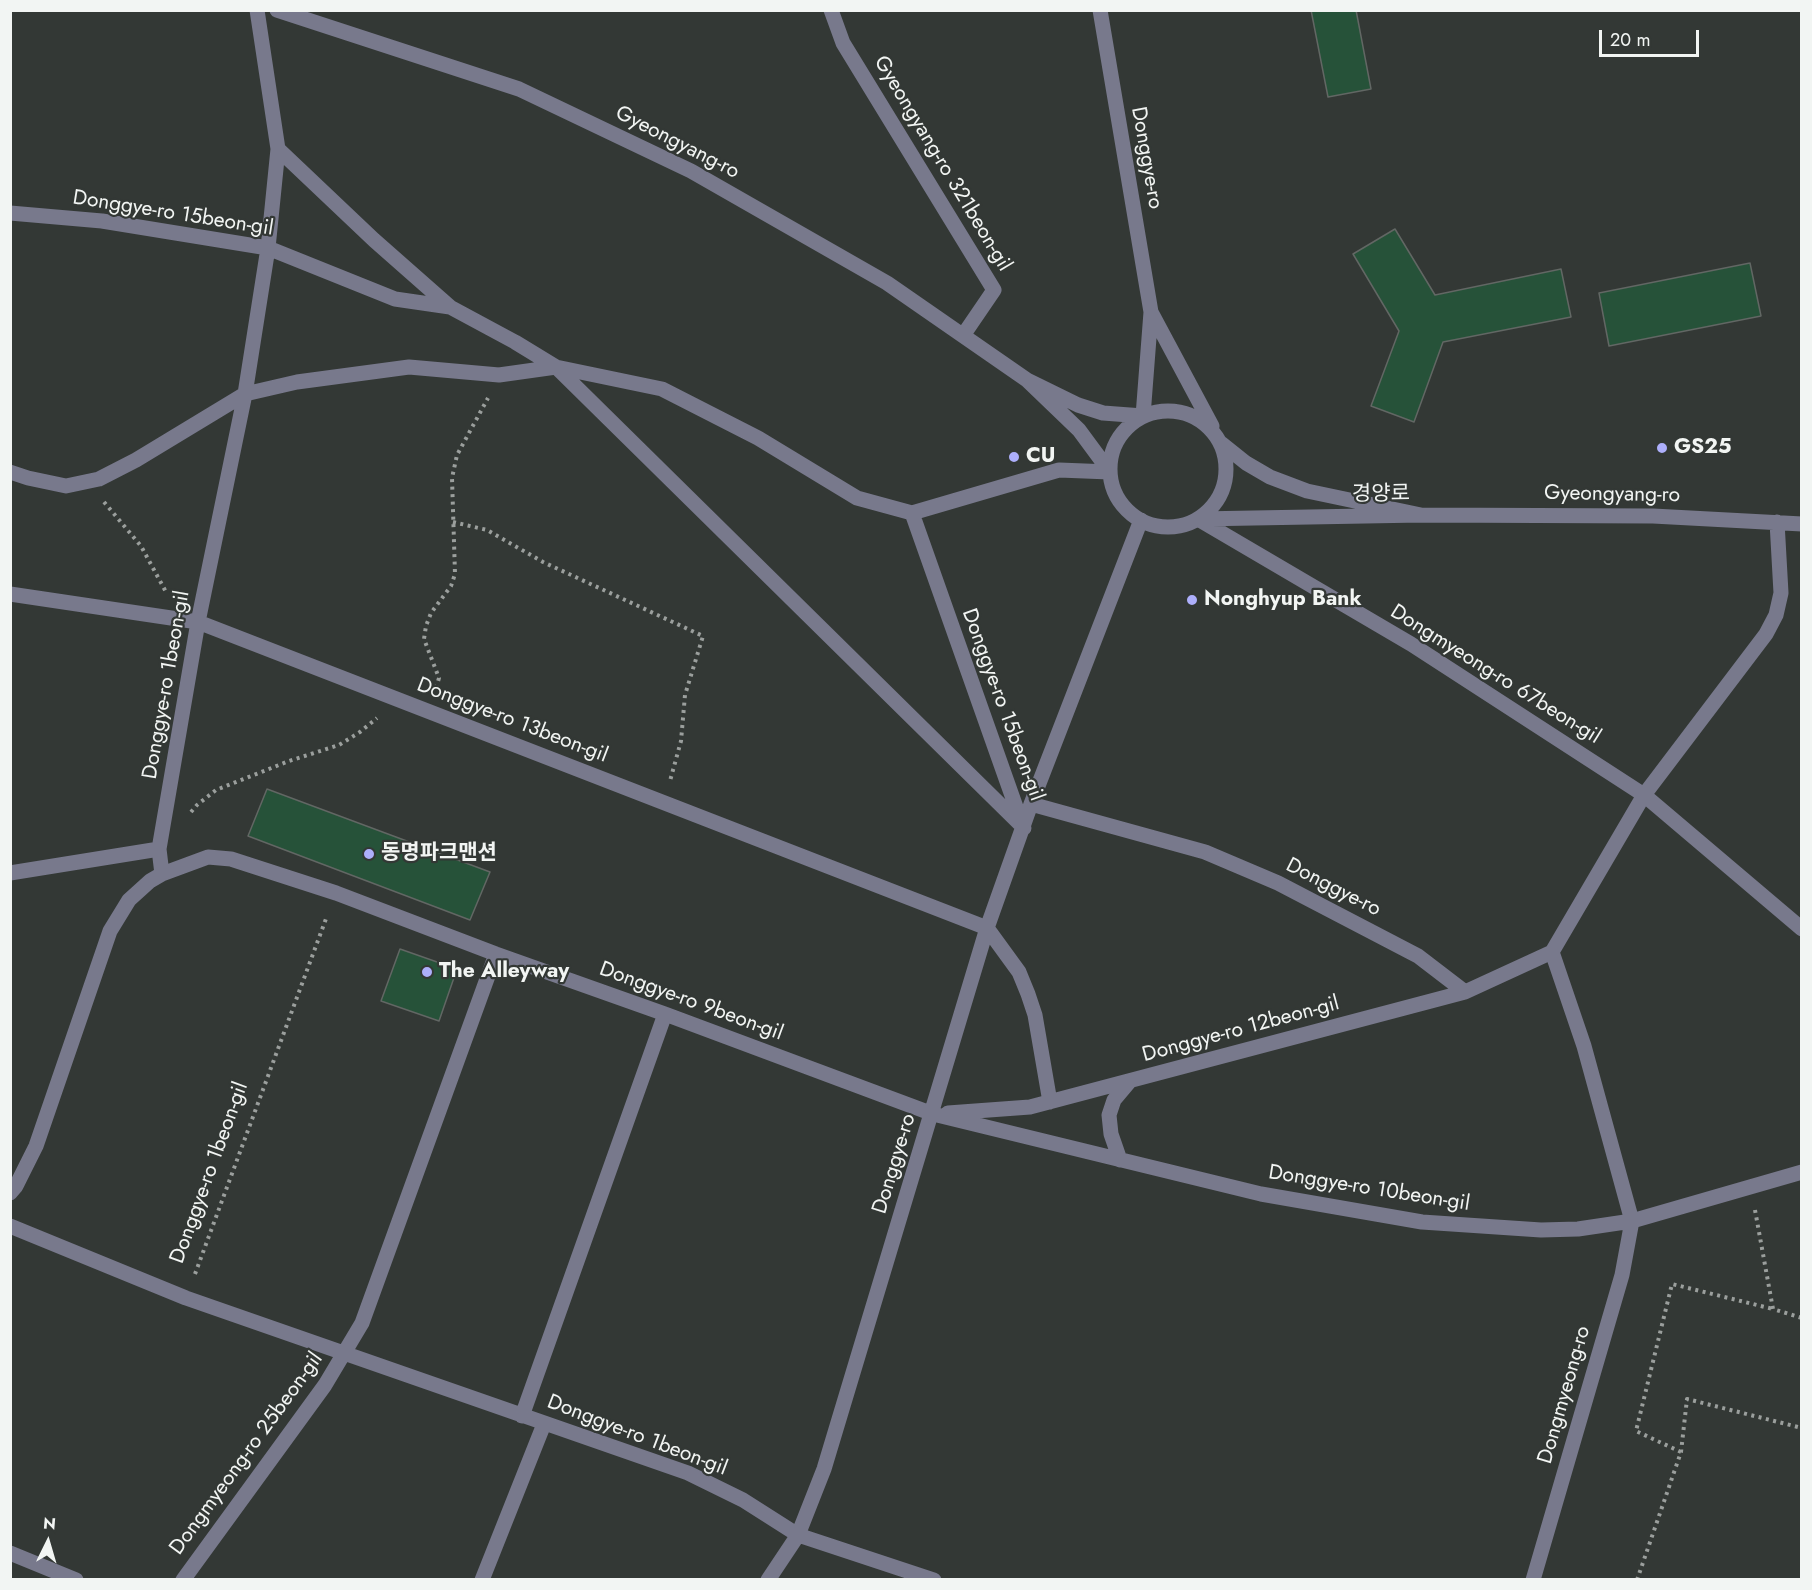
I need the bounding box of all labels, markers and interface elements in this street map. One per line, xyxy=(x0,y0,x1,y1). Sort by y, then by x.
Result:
scale bar xyxy=(1602,18,1702,56)
text: 20 m xyxy=(1610,27,1650,53)
street label: Gyeongyang-ro 321beon-gil xyxy=(868,52,1016,276)
street label: Gyeongyang-ro xyxy=(611,101,743,185)
street label: Donggye-ro xyxy=(1125,105,1167,211)
street label: Donggye-ro 15beon-gil xyxy=(71,186,275,242)
place label: GS25 xyxy=(1674,435,1732,461)
marker: GS25 xyxy=(1655,441,1669,455)
place label: CU xyxy=(1026,444,1055,470)
marker: CU xyxy=(1007,450,1021,464)
street label: Gyeongyang-ro xyxy=(1544,481,1680,509)
street label: 경양로 xyxy=(1352,482,1410,508)
place label: Nonghyup Bank xyxy=(1204,587,1362,613)
street label: Donggye-ro 1beon-gil xyxy=(138,589,196,781)
marker: Nonghyup Bank xyxy=(1185,593,1199,607)
street label: Dongmyeong-ro 67beon-gil xyxy=(1385,600,1605,750)
street label: Donggye-ro 15beon-gil xyxy=(955,605,1049,805)
street label: Donggye-ro 13beon-gil xyxy=(413,673,611,769)
place label: 동명파크맨션 xyxy=(381,841,497,867)
marker: 동명파크맨션 xyxy=(362,847,376,861)
street label: Donggye-ro xyxy=(1281,853,1385,923)
street label: Donggye-ro 9beon-gil xyxy=(596,957,786,1047)
place label: The Alleyway xyxy=(439,959,569,985)
marker: The Alleyway xyxy=(420,965,434,979)
street label: Donggye-ro 12beon-gil xyxy=(1140,992,1342,1068)
street label: Donggye-ro 1beon-gil xyxy=(166,1079,254,1267)
street label: Donggye-ro xyxy=(868,1111,922,1217)
street label: Donggye-ro 10beon-gil xyxy=(1267,1161,1471,1217)
street label: Dongmyeong-ro xyxy=(1533,1323,1597,1467)
street label: Dongmyeong-ro 25beon-gil xyxy=(165,1348,329,1560)
street label: Donggye-ro 1beon-gil xyxy=(543,1390,731,1482)
north arrow xyxy=(18,1512,78,1572)
text: N xyxy=(42,1512,57,1536)

